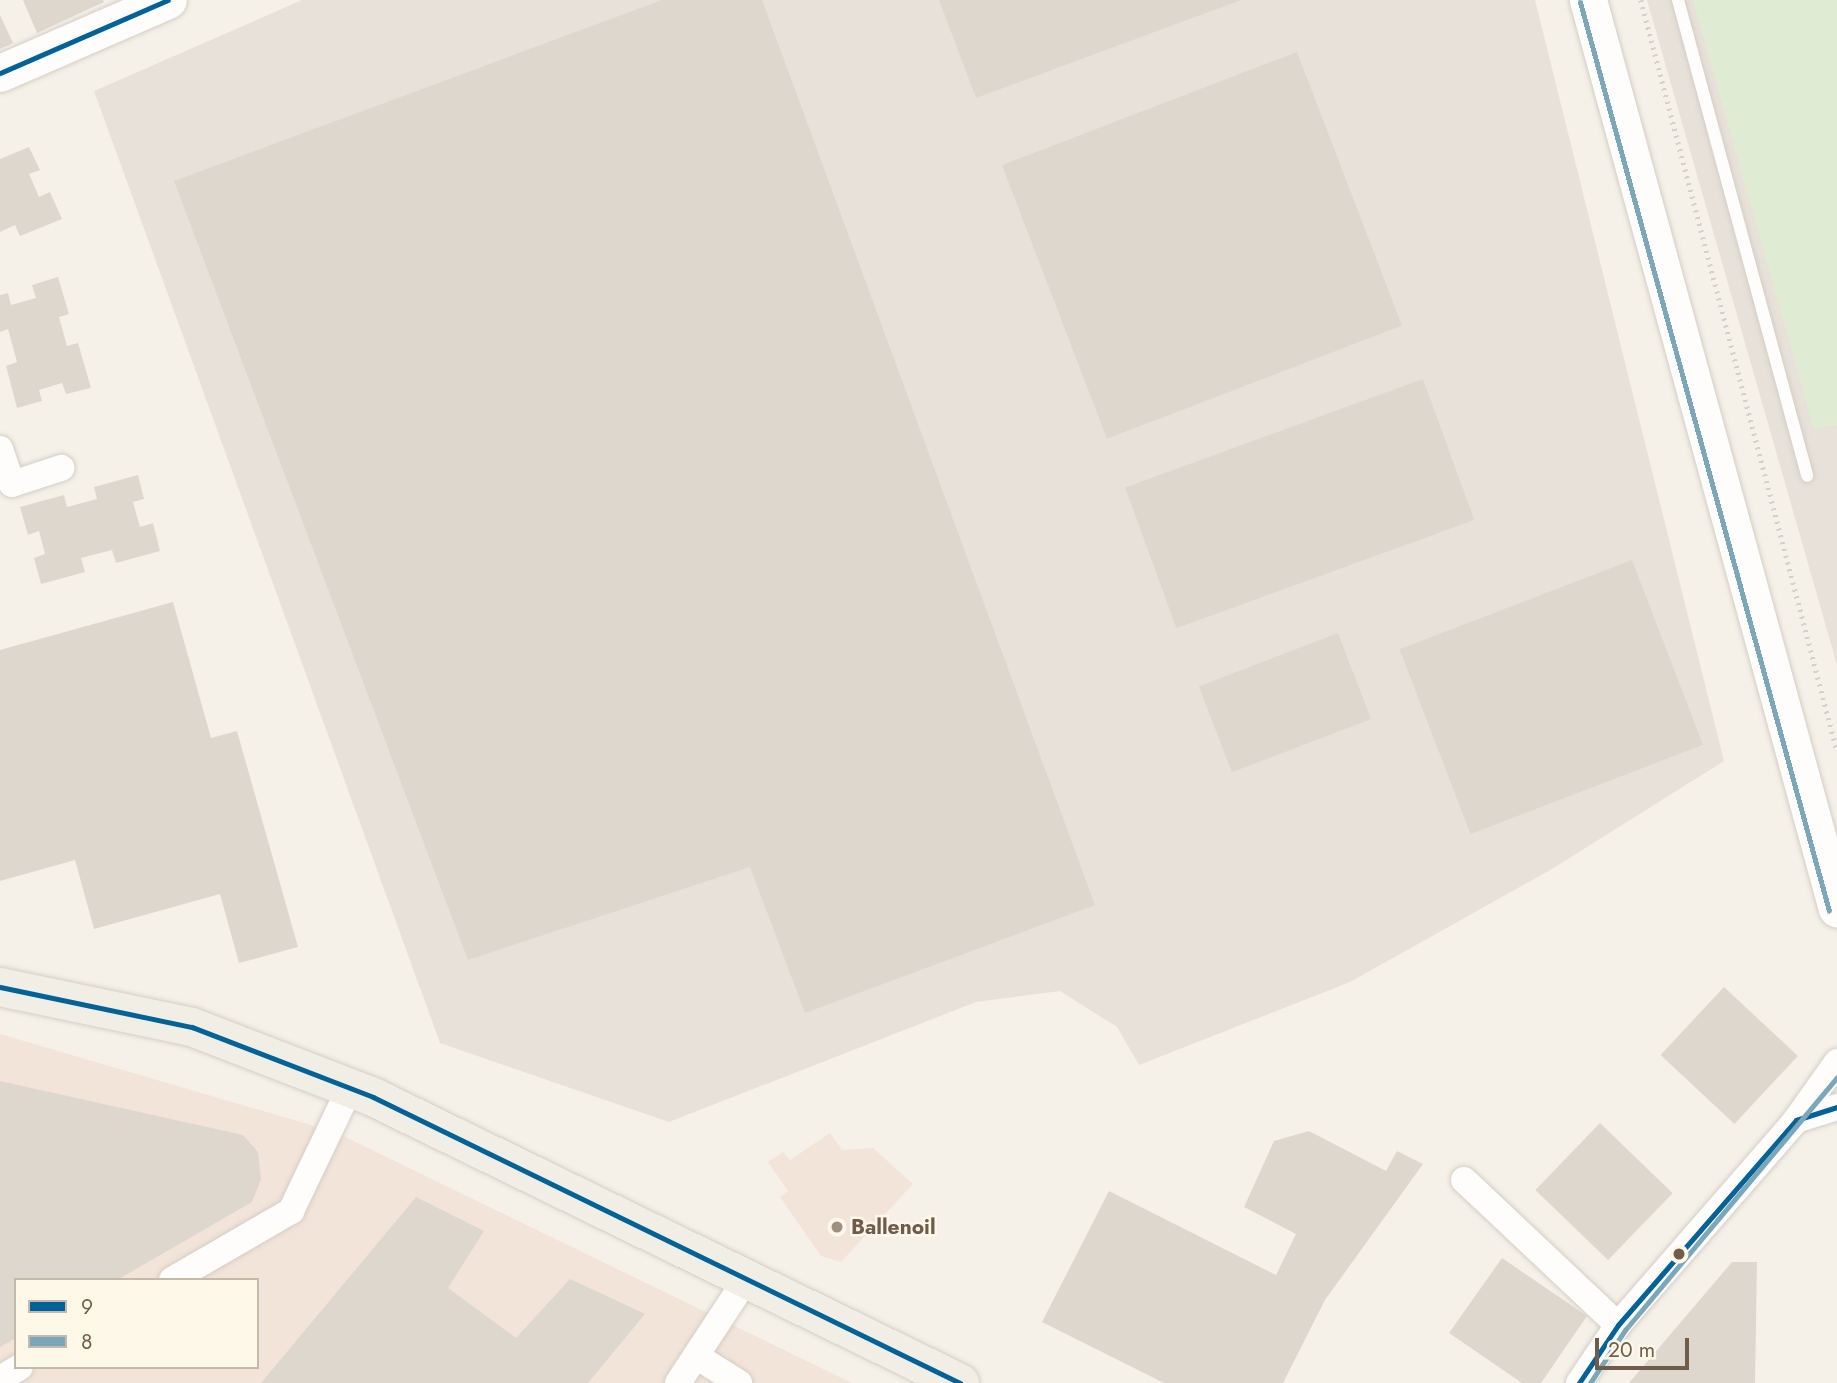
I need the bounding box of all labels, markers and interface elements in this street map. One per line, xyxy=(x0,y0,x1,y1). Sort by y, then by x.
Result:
place label: Ballenoil xyxy=(851,1214,936,1240)
marker: Ballenoil xyxy=(829,1219,845,1235)
unlabelled marker xyxy=(1672,1247,1686,1261)
legend xyxy=(14,1278,259,1369)
text: 9 xyxy=(81,1292,93,1322)
scale bar xyxy=(1599,1324,1694,1368)
text: 8 xyxy=(81,1327,92,1357)
text: 20 m xyxy=(1608,1335,1655,1365)

